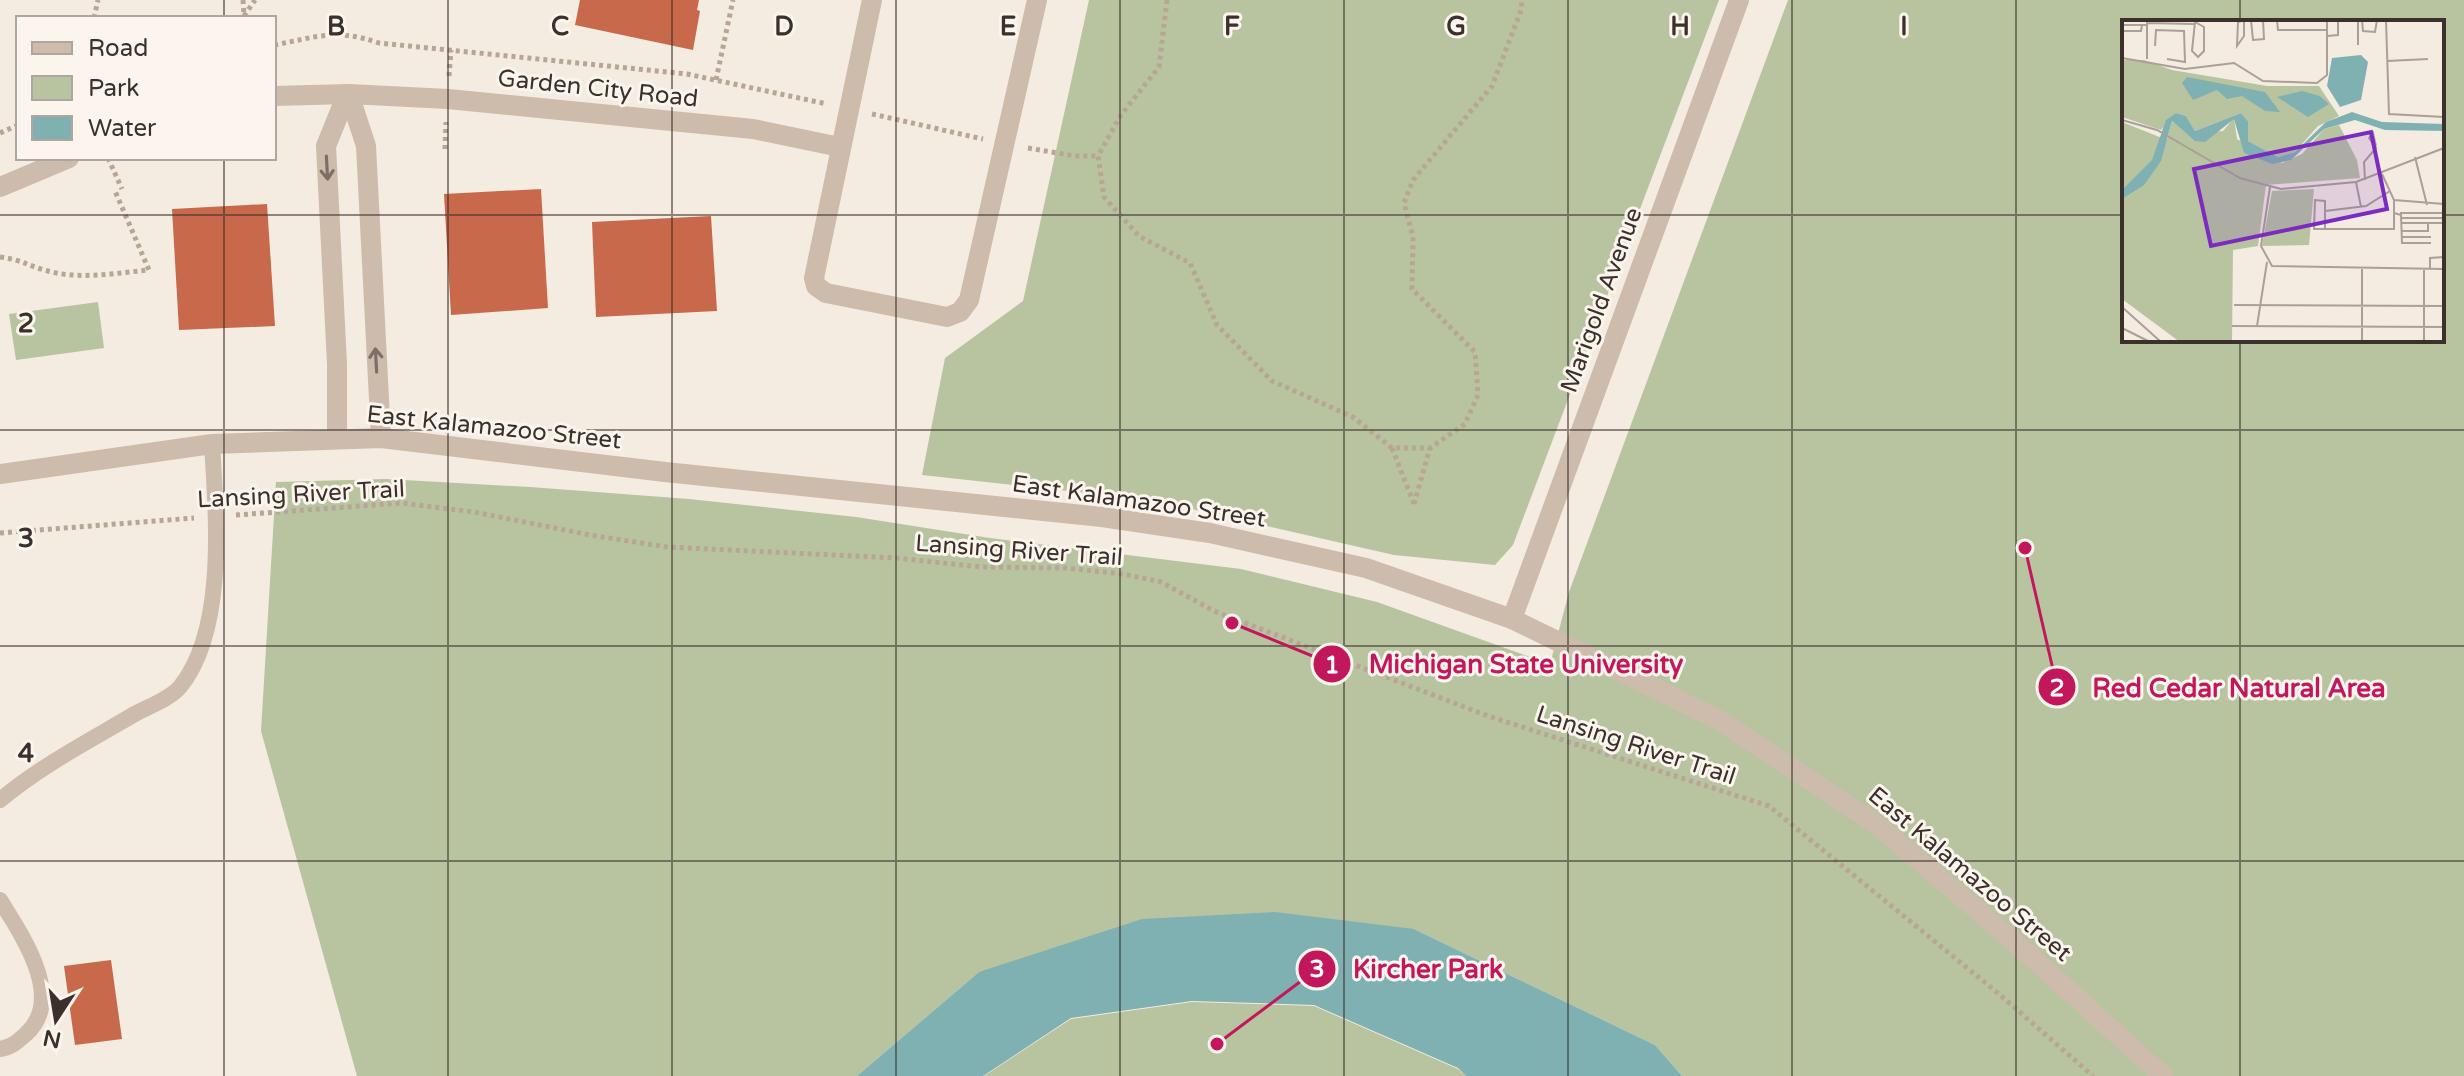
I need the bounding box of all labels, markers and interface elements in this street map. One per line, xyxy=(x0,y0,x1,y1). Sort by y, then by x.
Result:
text: B xyxy=(327,11,345,42)
text: C xyxy=(551,11,569,42)
text: D xyxy=(774,11,794,42)
text: E xyxy=(1000,11,1016,42)
text: F xyxy=(1224,11,1240,42)
text: G xyxy=(1446,11,1466,42)
text: H xyxy=(1670,11,1690,42)
text: I xyxy=(1900,11,1908,42)
legend xyxy=(16,16,276,160)
inset map xyxy=(2122,20,2444,342)
text: Road xyxy=(88,34,148,63)
street label: Garden City Road xyxy=(496,64,700,113)
text: Park xyxy=(88,74,139,103)
text: Water xyxy=(88,114,157,143)
one-way arrow xyxy=(320,154,335,181)
street label: Marigold Avenue xyxy=(1555,204,1648,397)
text: 2 xyxy=(18,308,34,339)
one-way arrow xyxy=(368,347,383,374)
street label: East Kalamazoo Street xyxy=(365,400,623,455)
street label: East Kalamazoo Street xyxy=(1010,469,1268,534)
street label: Lansing River Trail xyxy=(196,475,406,514)
text: 3 xyxy=(18,523,34,554)
street label: Lansing River Trail xyxy=(914,529,1124,572)
callout: Michigan State University xyxy=(1312,639,1699,689)
text: Michigan State University xyxy=(1369,649,1683,680)
text: 1 xyxy=(1324,651,1340,680)
callout: Red Cedar Natural Area xyxy=(2037,662,2402,712)
text: Red Cedar Natural Area xyxy=(2092,673,2386,704)
text: 2 xyxy=(2049,674,2065,703)
street label: Lansing River Trail xyxy=(1533,700,1739,791)
text: 4 xyxy=(18,738,34,769)
street label: East Kalamazoo Street xyxy=(1862,781,2077,968)
callout: Kircher Park xyxy=(1297,944,1519,994)
text: Kircher Park xyxy=(1353,954,1503,985)
text: 3 xyxy=(1309,955,1325,984)
north arrow xyxy=(16,980,96,1060)
text: N xyxy=(41,1024,63,1053)

